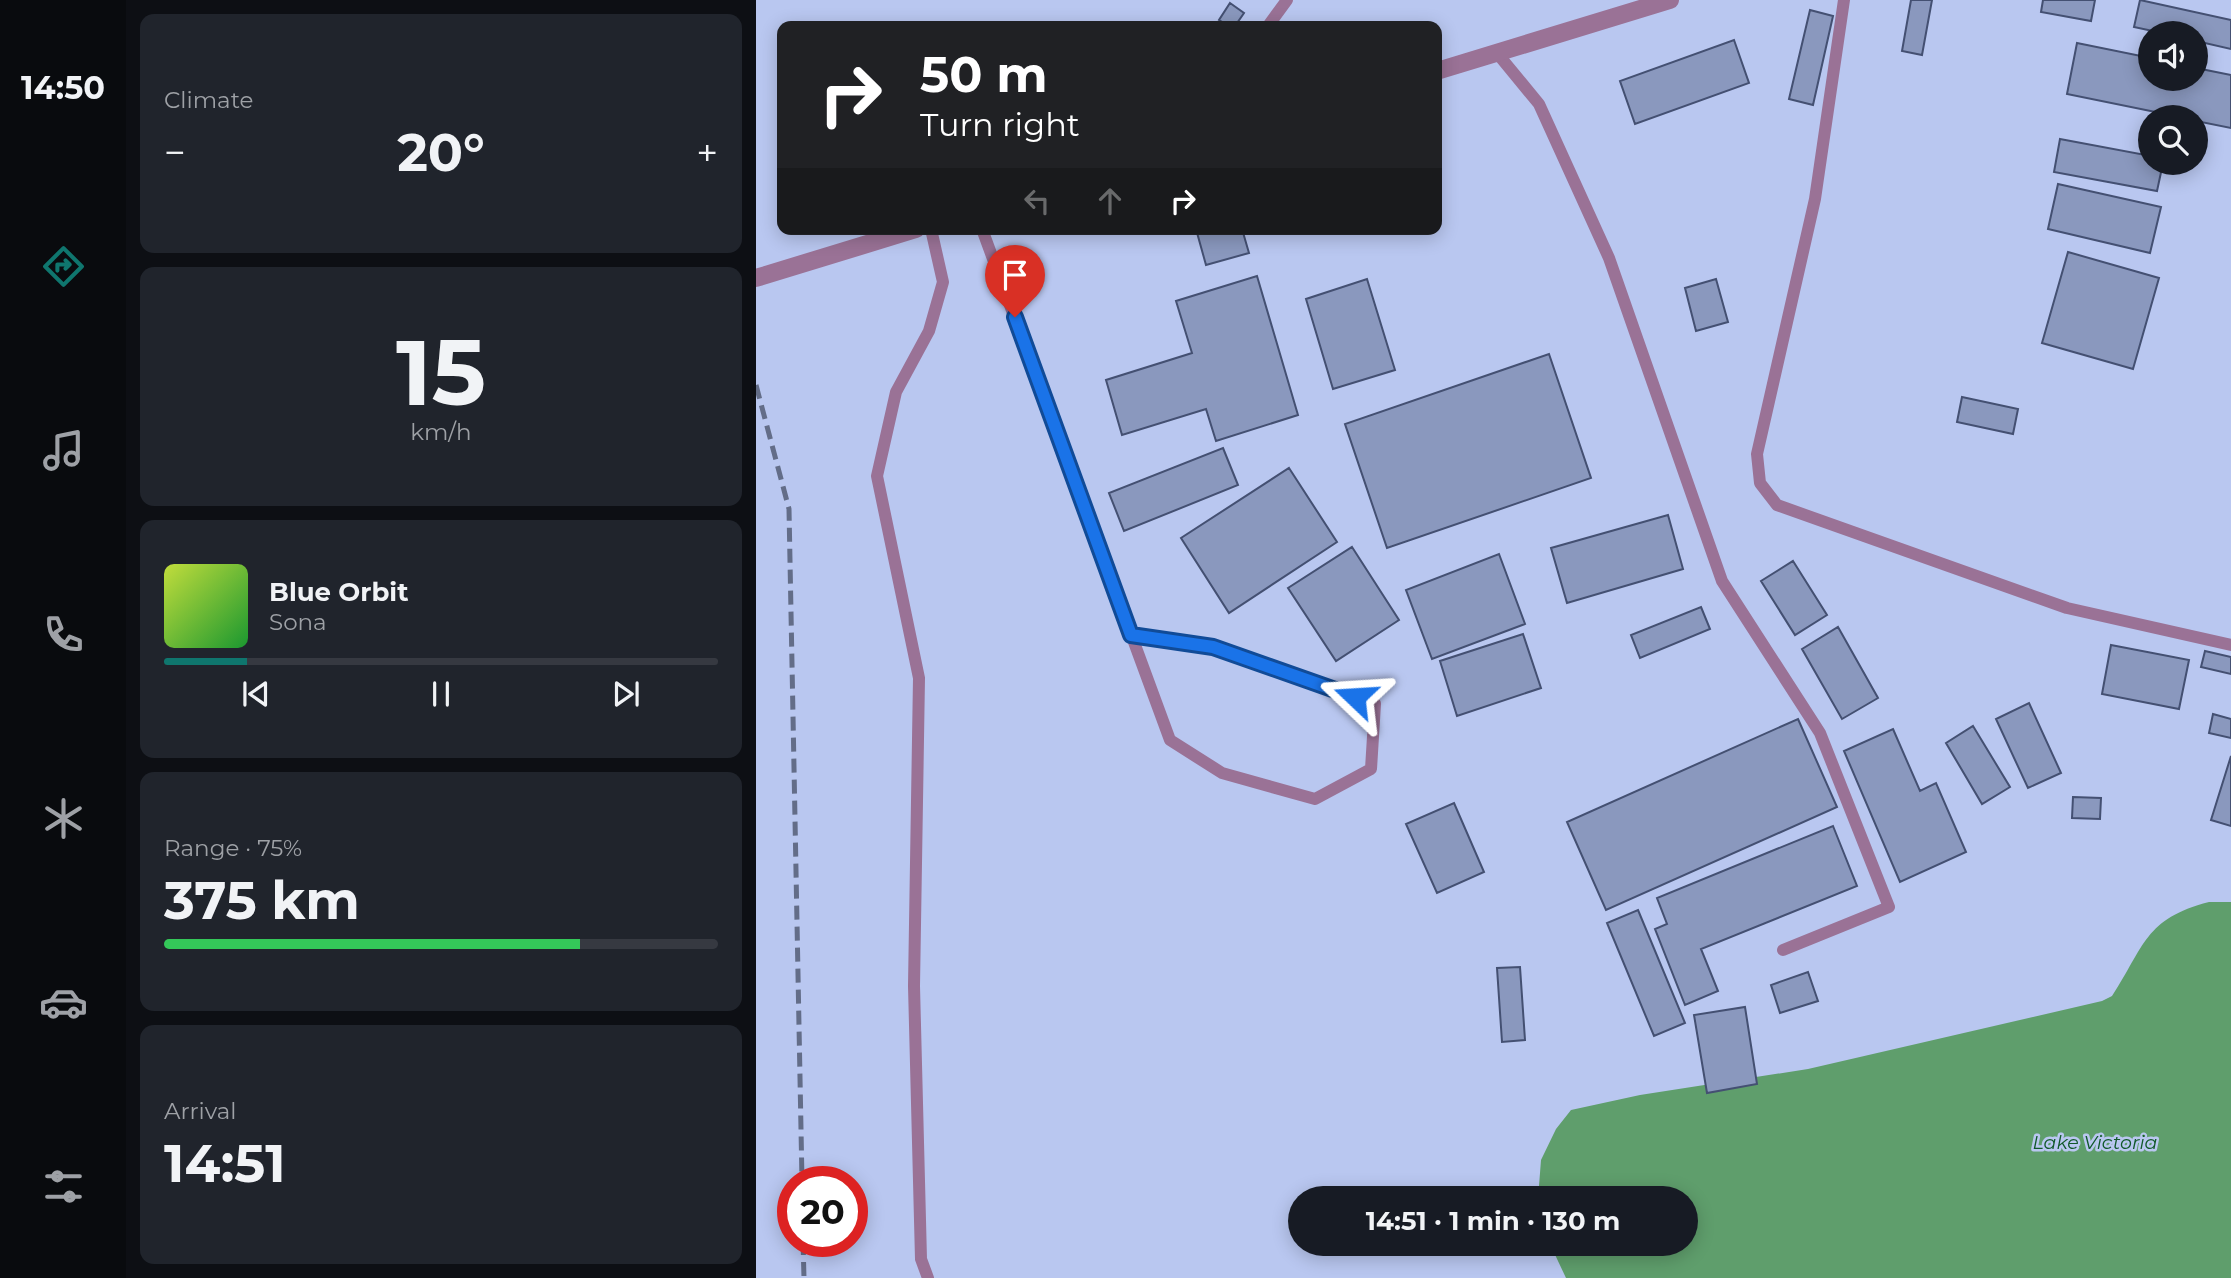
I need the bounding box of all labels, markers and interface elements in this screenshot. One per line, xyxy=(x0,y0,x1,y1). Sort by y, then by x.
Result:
map controls xyxy=(2138,21,2208,175)
button: sound xyxy=(2138,21,2208,91)
text: 50 m xyxy=(920,45,1048,104)
icon: right xyxy=(805,49,896,140)
text: 14:50 xyxy=(21,68,105,107)
text: Climate xyxy=(164,86,253,114)
text: Turn right xyxy=(920,105,1080,144)
button: search xyxy=(2138,105,2208,175)
text: 20° xyxy=(397,121,485,184)
text: − xyxy=(164,129,186,176)
text: + xyxy=(696,129,718,176)
icon: left xyxy=(1018,182,1056,220)
icon: ahead xyxy=(1091,182,1129,220)
icon: right xyxy=(1164,182,1202,220)
icon: directions xyxy=(39,242,88,291)
pin xyxy=(985,245,1045,317)
icon: arrive xyxy=(996,256,1034,294)
text: 15 xyxy=(396,317,486,428)
text: km/h xyxy=(410,418,472,446)
icon: music xyxy=(39,426,88,475)
text: Blue Orbit xyxy=(269,576,408,608)
text: Sona xyxy=(269,608,327,636)
icon: phone xyxy=(39,610,88,659)
position arrow xyxy=(1318,660,1392,734)
icon: previous xyxy=(237,675,275,713)
icon: pause xyxy=(422,675,460,713)
icon: next xyxy=(607,675,645,713)
icon: climate xyxy=(39,794,88,843)
text: Range · 75% xyxy=(164,834,302,862)
text: 375 km xyxy=(164,869,360,932)
icon: car xyxy=(39,978,88,1027)
text: Arrival xyxy=(164,1097,237,1125)
water label: Lake Victoria xyxy=(2033,1131,2158,1154)
text: 14:51 xyxy=(164,1132,286,1195)
icon: filters xyxy=(39,1162,88,1211)
speed limit sign: 20 xyxy=(777,1166,868,1257)
text: 14:51 · 1 min · 130 m xyxy=(1366,1205,1620,1237)

